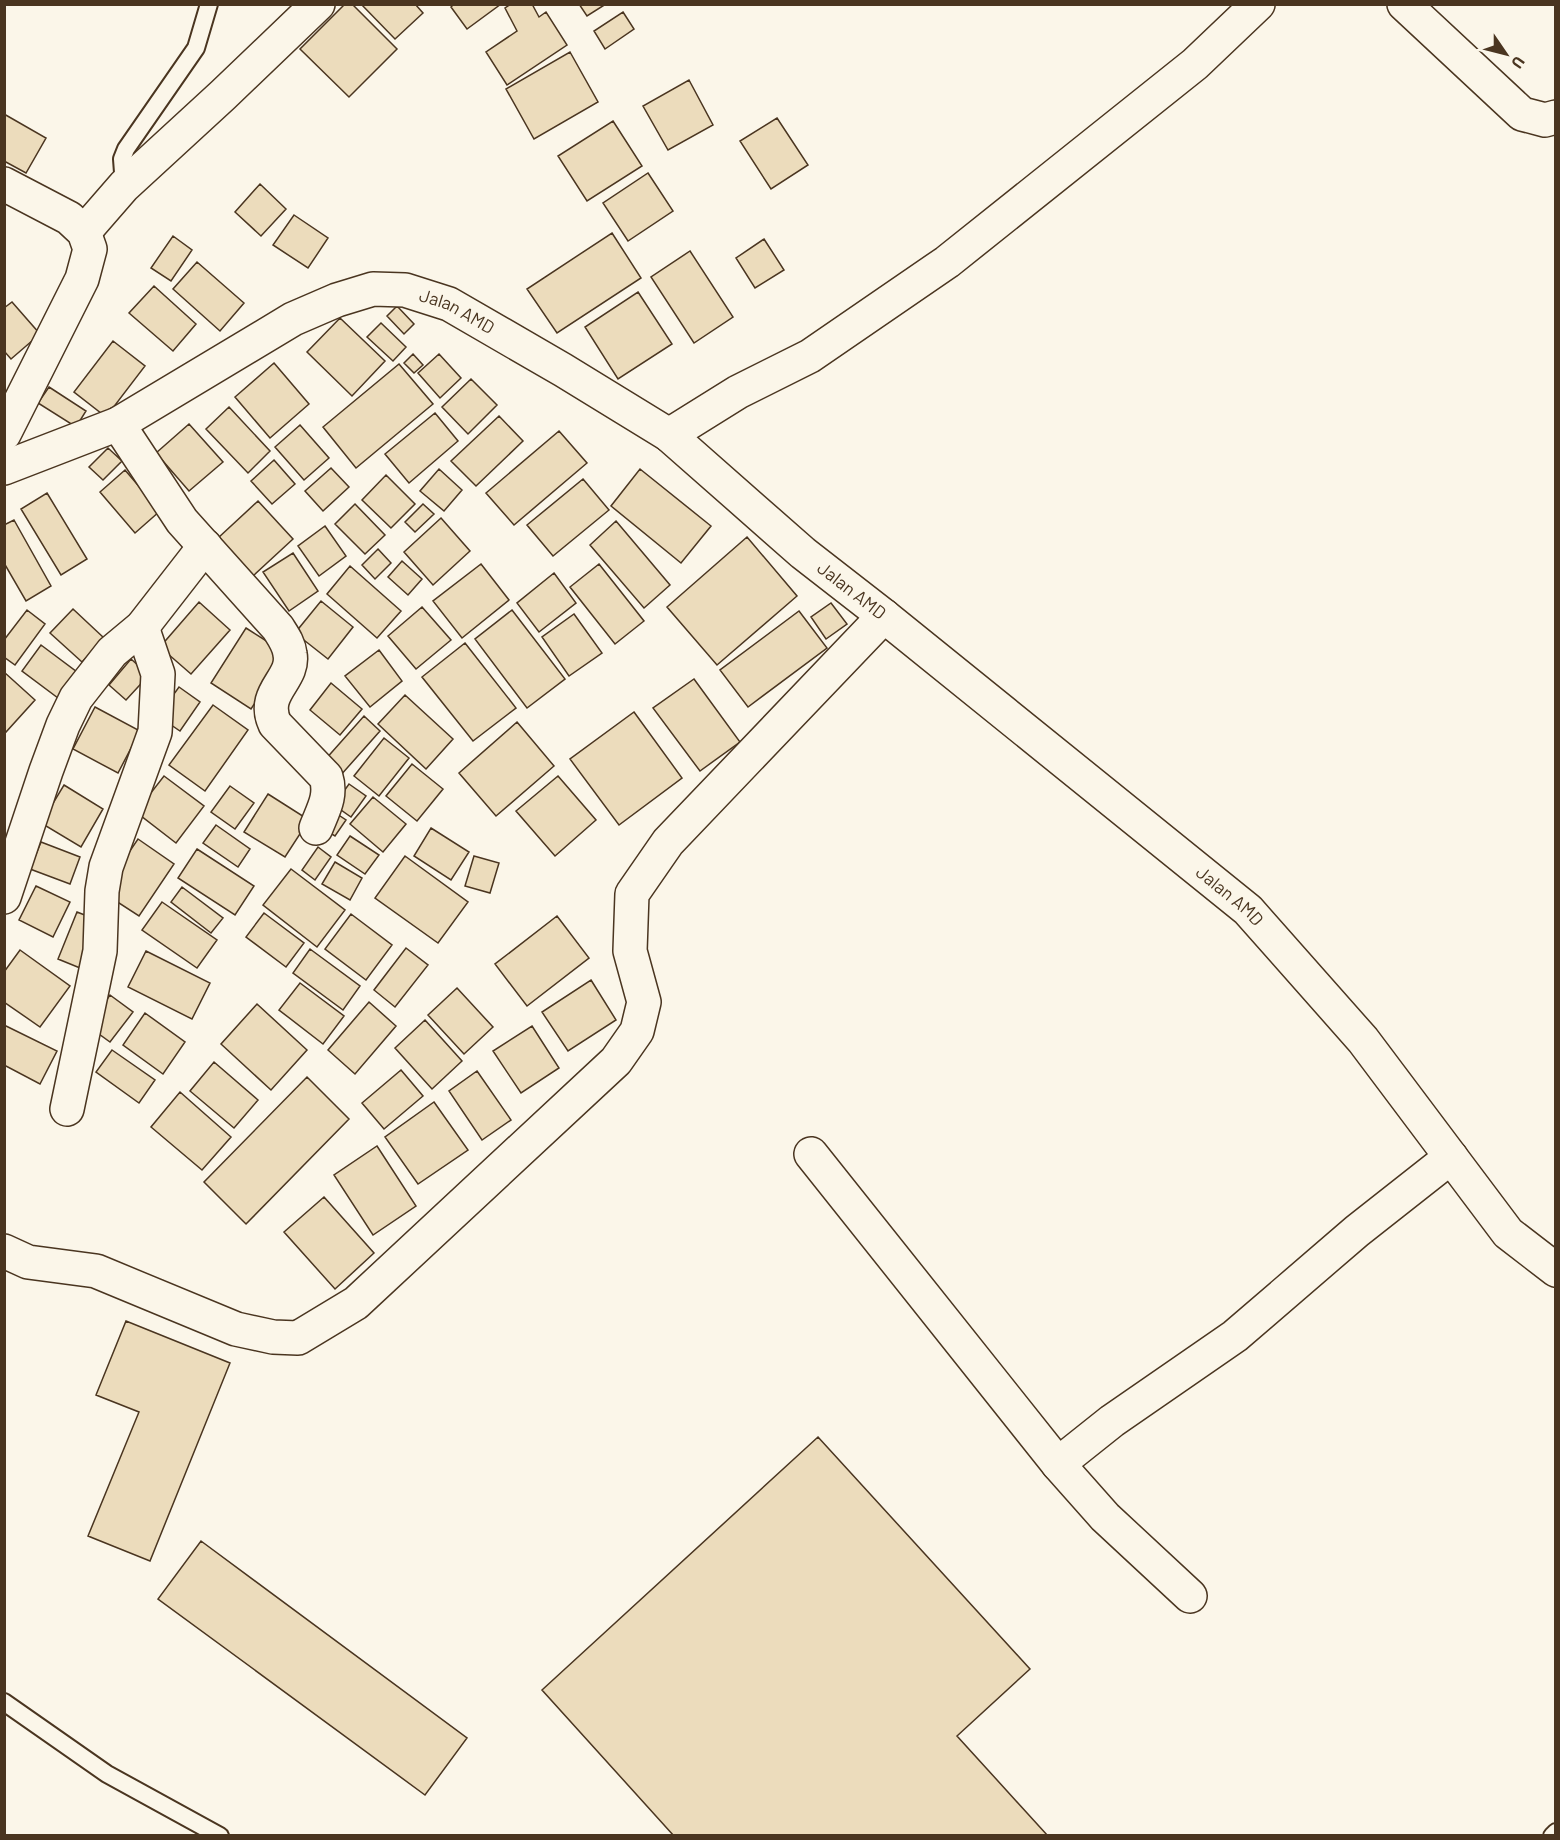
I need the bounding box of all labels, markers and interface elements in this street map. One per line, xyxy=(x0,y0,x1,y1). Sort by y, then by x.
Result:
north arrow xyxy=(1476,24,1536,84)
text: U xyxy=(1508,53,1529,72)
street label: Jalan AMD xyxy=(417,283,499,338)
street label: Jalan AMD xyxy=(813,556,891,623)
street label: Jalan AMD xyxy=(1192,861,1269,930)

